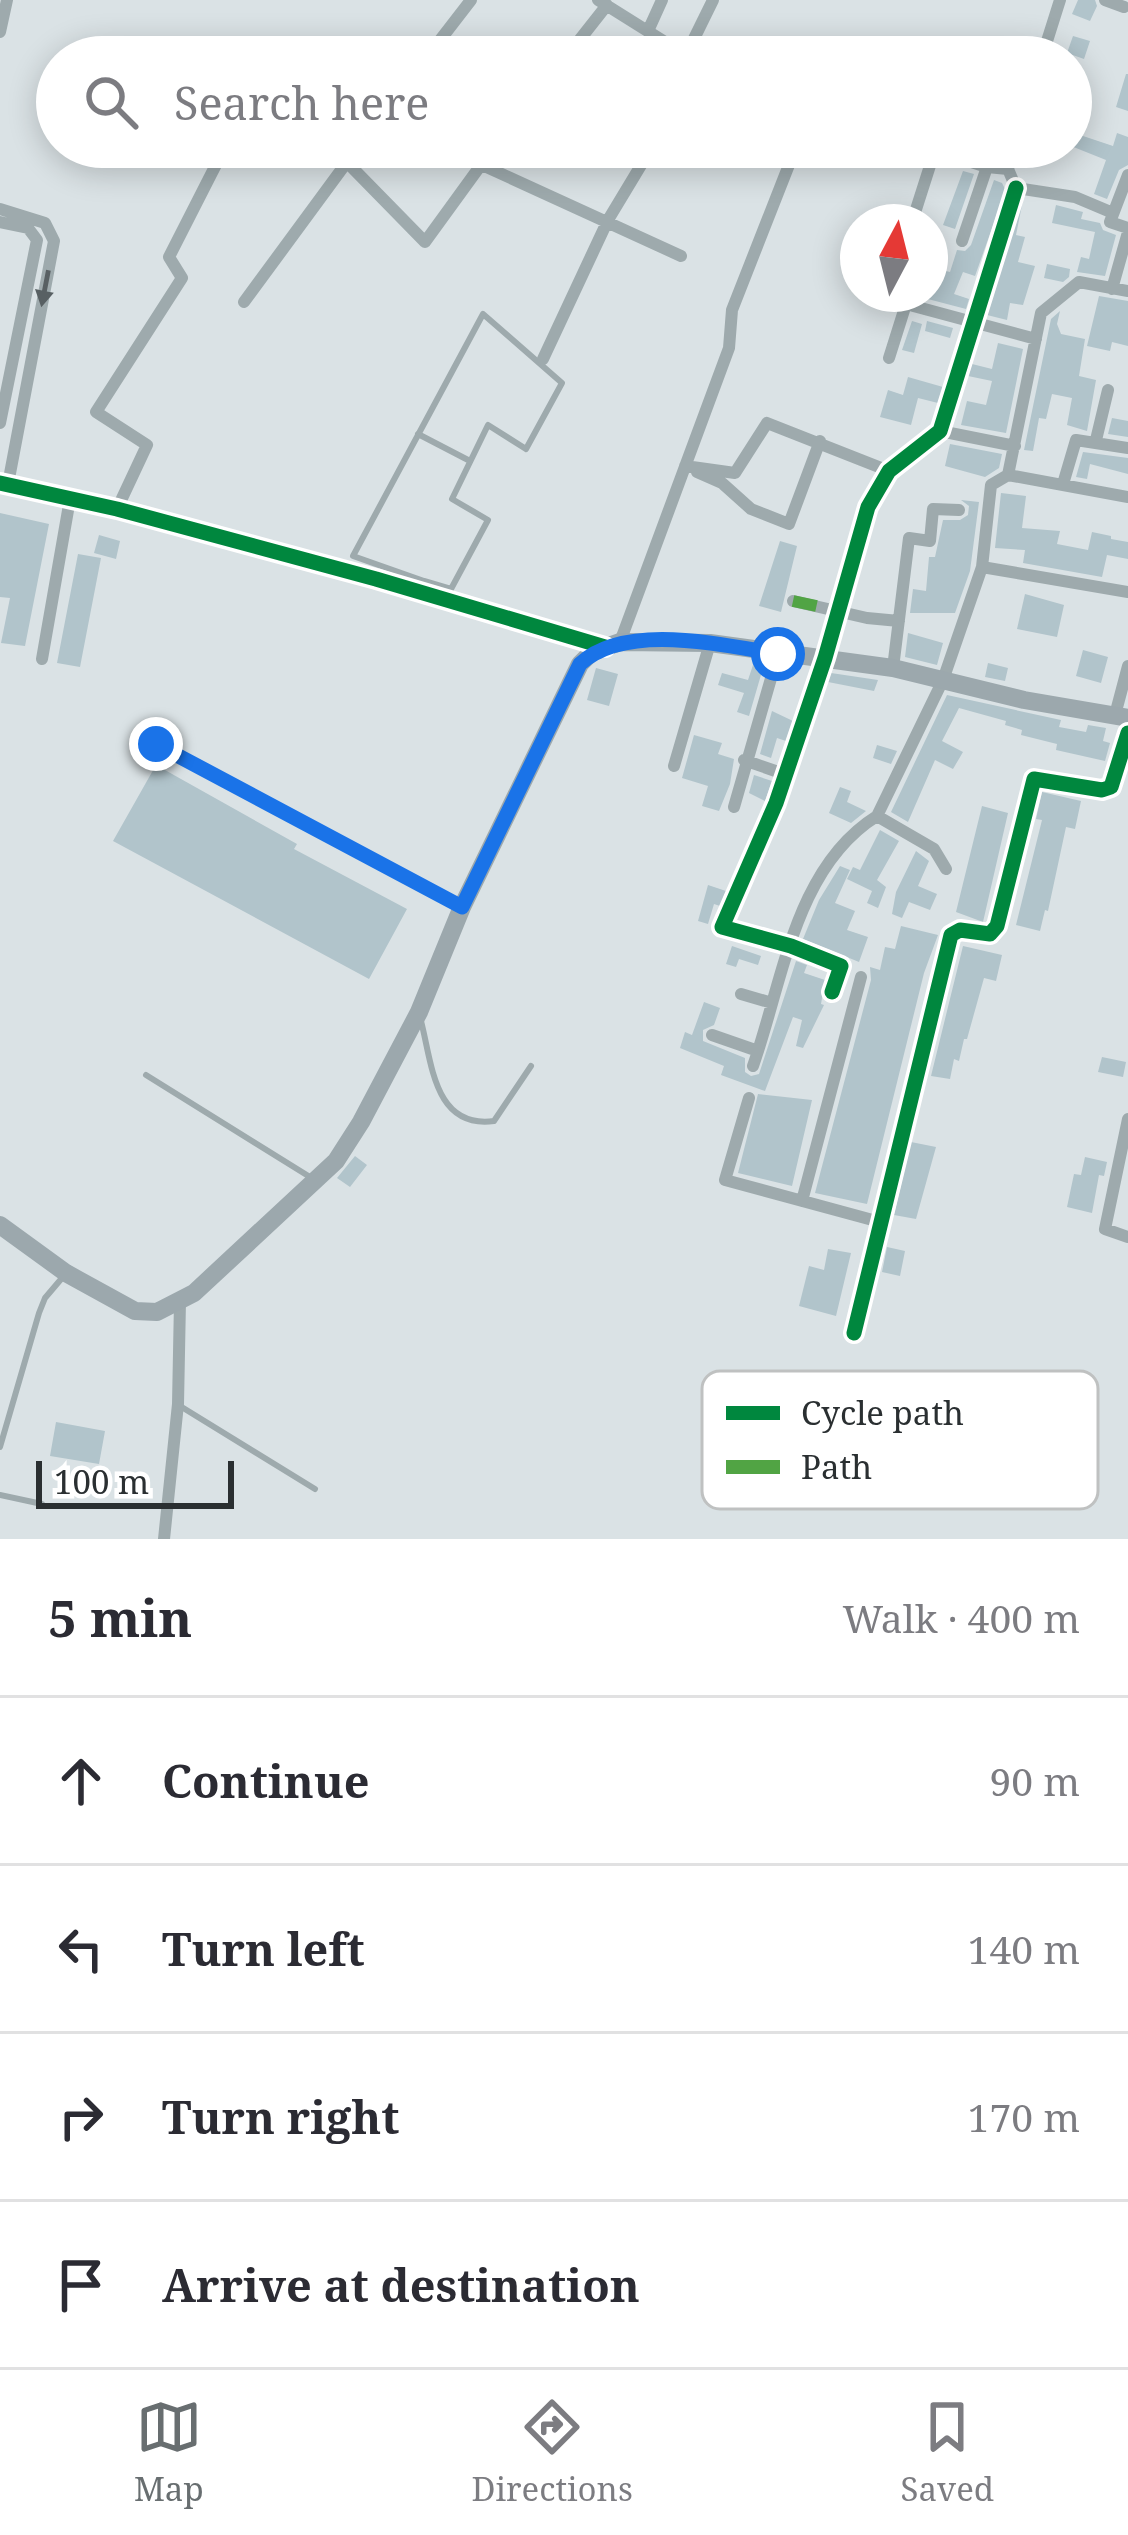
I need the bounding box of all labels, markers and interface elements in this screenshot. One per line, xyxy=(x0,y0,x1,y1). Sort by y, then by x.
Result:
search box xyxy=(36,36,1092,168)
icon: search xyxy=(78,69,144,135)
text: Search here xyxy=(174,72,429,133)
north arrow xyxy=(840,204,948,312)
one-way arrow xyxy=(35,270,54,308)
route start xyxy=(751,627,805,681)
route end xyxy=(129,717,183,771)
legend xyxy=(702,1371,1098,1509)
text: Cycle path xyxy=(801,1390,964,1435)
text: Path xyxy=(801,1444,872,1489)
scale bar xyxy=(36,1455,234,1508)
text: 100 m xyxy=(54,1459,149,1504)
text: 5 min xyxy=(48,1582,192,1652)
text: Walk · 400 m xyxy=(843,1591,1080,1644)
icon: ahead xyxy=(48,1748,114,1814)
text: Continue xyxy=(162,1750,370,1811)
text: 90 m xyxy=(989,1754,1080,1807)
icon: left xyxy=(48,1916,114,1982)
text: Turn left xyxy=(162,1918,365,1979)
text: 140 m xyxy=(968,1922,1080,1975)
icon: right xyxy=(48,2084,114,2150)
text: Turn right xyxy=(162,2086,399,2147)
text: 170 m xyxy=(968,2090,1080,2143)
icon: arrive xyxy=(48,2252,114,2318)
text: Arrive at destination xyxy=(162,2254,640,2315)
tab: Map xyxy=(134,2394,204,2511)
tab: Directions xyxy=(471,2394,633,2511)
tab: Saved xyxy=(901,2394,994,2511)

